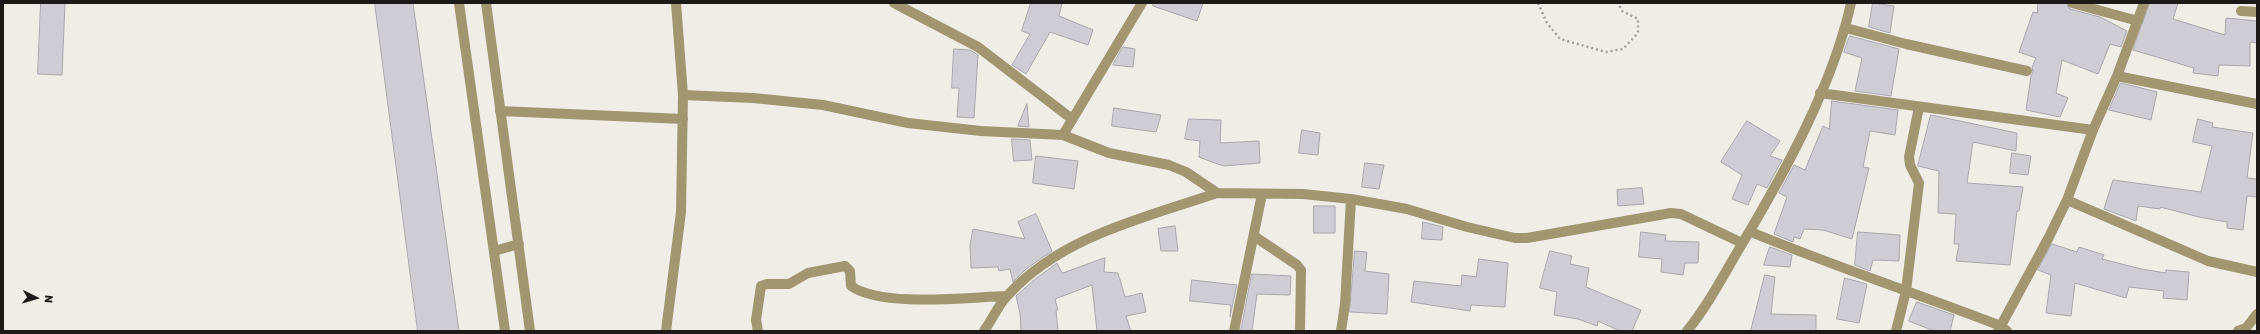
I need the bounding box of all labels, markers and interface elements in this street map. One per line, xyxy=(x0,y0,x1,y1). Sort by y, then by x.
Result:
north arrow xyxy=(16,278,56,318)
text: N xyxy=(42,295,55,304)

